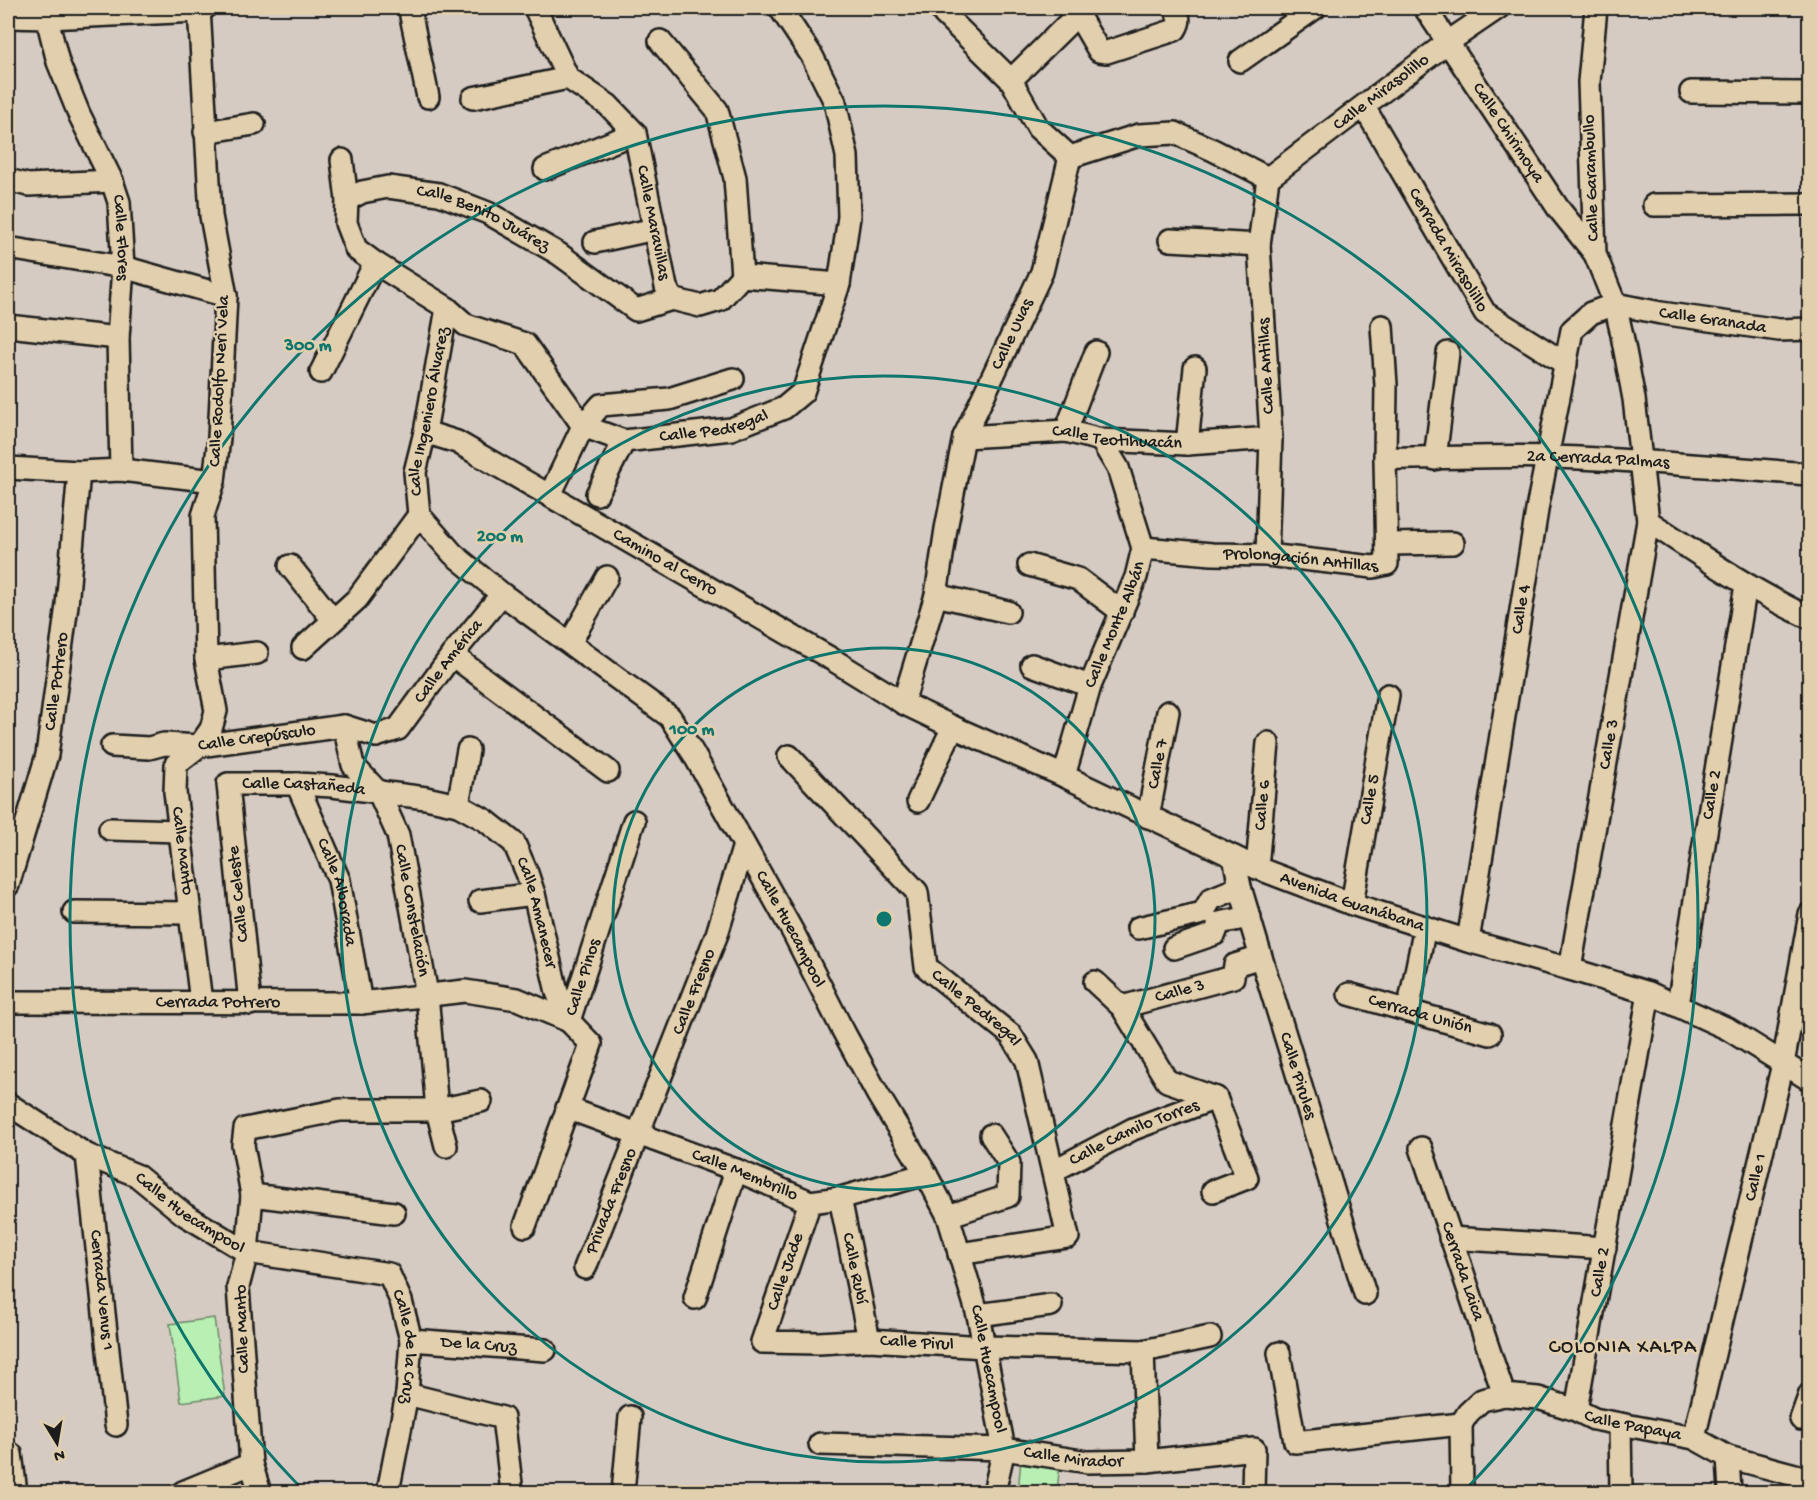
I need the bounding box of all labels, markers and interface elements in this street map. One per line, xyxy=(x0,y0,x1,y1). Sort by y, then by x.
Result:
street label: Calle Mirasolillo xyxy=(1329,49,1434,135)
street label: Calle Chirimoya xyxy=(1467,79,1549,188)
street label: Calle Garambullo xyxy=(1579,114,1605,242)
street label: Calle Maravillas xyxy=(631,163,675,283)
street label: Calle Benito Juárez xyxy=(415,181,554,257)
street label: Cerrada Mirasolillo xyxy=(1403,184,1493,316)
street label: Calle Flores xyxy=(107,192,134,283)
street label: Calle Rodolfo Neri Vela xyxy=(205,294,235,467)
street label: Calle Uvas xyxy=(987,294,1039,373)
street label: Calle Granada xyxy=(1658,302,1769,339)
street label: Calle Antillas xyxy=(1254,316,1280,415)
street label: Calle Ingeniero Álvarez xyxy=(405,324,454,497)
text: 300 m xyxy=(284,336,332,357)
street label: Calle Pedregal xyxy=(658,405,771,447)
street label: Calle Teotihuacán xyxy=(1052,420,1183,454)
street label: 2a Cerrada Palmas xyxy=(1526,446,1671,474)
street label: Camino al Cerro xyxy=(609,524,721,601)
text: 200 m xyxy=(477,527,523,548)
street label: Prolongación Antillas xyxy=(1222,544,1381,578)
street label: Calle Monte Albán xyxy=(1080,559,1150,691)
street label: Calle 4 xyxy=(1507,583,1536,635)
street label: Calle América xyxy=(410,614,488,708)
street label: Calle Potrero xyxy=(40,631,74,732)
street label: Calle 3 xyxy=(1594,718,1624,771)
street label: Calle Crepúsculo xyxy=(197,720,317,757)
text: 100 m xyxy=(669,720,715,741)
street label: Calle 7 xyxy=(1143,737,1173,791)
street label: Calle 2 xyxy=(1698,768,1726,821)
street label: Calle Castañeda xyxy=(242,773,368,801)
street label: Calle 5 xyxy=(1355,773,1385,826)
street label: Calle 6 xyxy=(1250,778,1275,831)
street label: Calle Manto xyxy=(166,805,198,896)
street label: Calle Alborada xyxy=(312,835,361,949)
street label: Calle Constelación xyxy=(389,843,434,979)
street label: Calle Celeste xyxy=(223,844,255,943)
street label: Calle Amanecer xyxy=(511,854,562,972)
street label: Calle Huecampool xyxy=(750,867,830,991)
street label: Avenida Guanábana xyxy=(1277,867,1428,937)
centre of rings xyxy=(874,909,894,929)
street label: Calle Pinos xyxy=(561,935,606,1018)
street label: Calle Fresno xyxy=(668,946,721,1038)
street label: Calle Pedregal xyxy=(927,965,1026,1050)
street label: Calle 3 xyxy=(1153,975,1207,1008)
street label: Cerrada Unión xyxy=(1366,989,1475,1039)
street label: Cerrada Potrero xyxy=(156,992,280,1013)
street label: Calle Pirules xyxy=(1274,1030,1321,1123)
street label: Calle Camilo Torres xyxy=(1066,1094,1203,1171)
street label: Calle Membrillo xyxy=(689,1144,801,1206)
street label: Privada Fresno xyxy=(581,1145,642,1258)
street label: Calle 1 xyxy=(1740,1151,1772,1203)
street label: Calle Huecampool xyxy=(130,1168,248,1259)
street label: Cerrada Laica xyxy=(1436,1219,1489,1324)
street label: Cerrada Venus 1 xyxy=(85,1229,118,1352)
street label: Calle Jade xyxy=(763,1230,809,1314)
street label: Calle Rubí xyxy=(837,1231,872,1307)
street label: Calle 2 xyxy=(1585,1245,1615,1299)
street label: Calle Manto xyxy=(231,1284,255,1374)
street label: Calle de la Cruz xyxy=(387,1286,421,1407)
street label: Calle Huecampool xyxy=(965,1302,1011,1435)
street label: Calle Pirul xyxy=(879,1330,954,1356)
street label: De la Cruz xyxy=(439,1332,519,1358)
district label: COLONIA XALPA xyxy=(1549,1337,1697,1360)
street label: Calle Papaya xyxy=(1580,1405,1684,1446)
north arrow xyxy=(27,1413,87,1473)
street label: Calle Mirador xyxy=(1022,1442,1125,1473)
text: N xyxy=(52,1444,66,1465)

